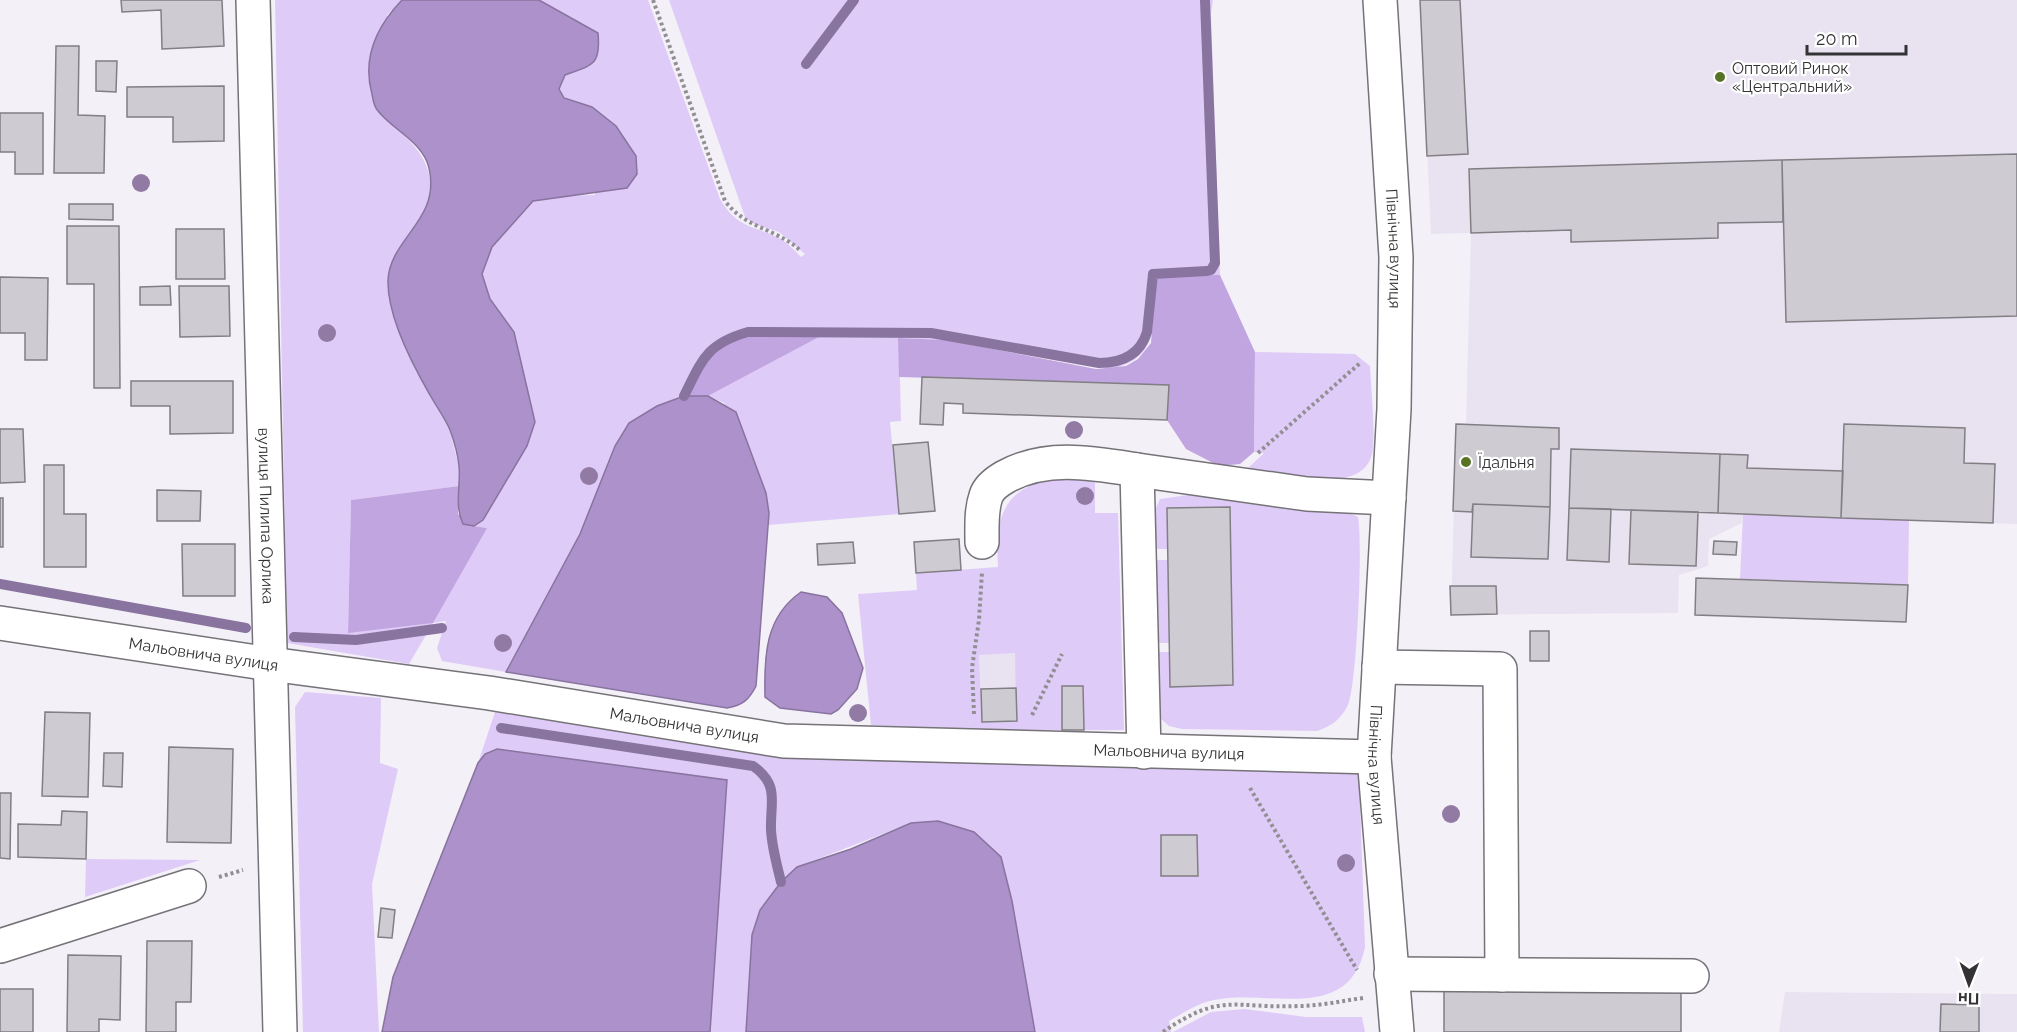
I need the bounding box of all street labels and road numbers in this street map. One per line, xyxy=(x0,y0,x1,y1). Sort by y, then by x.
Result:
street label: Північна вулиця xyxy=(1382,188,1405,309)
street label: вулиця Пилипа Орлика xyxy=(254,427,278,604)
street label: Мальовнича вулиця xyxy=(127,634,280,675)
street label: Мальовнича вулиця xyxy=(608,704,760,747)
street label: Північна вулиця xyxy=(1364,704,1389,826)
street label: Мальовнича вулиця xyxy=(1093,740,1245,763)

